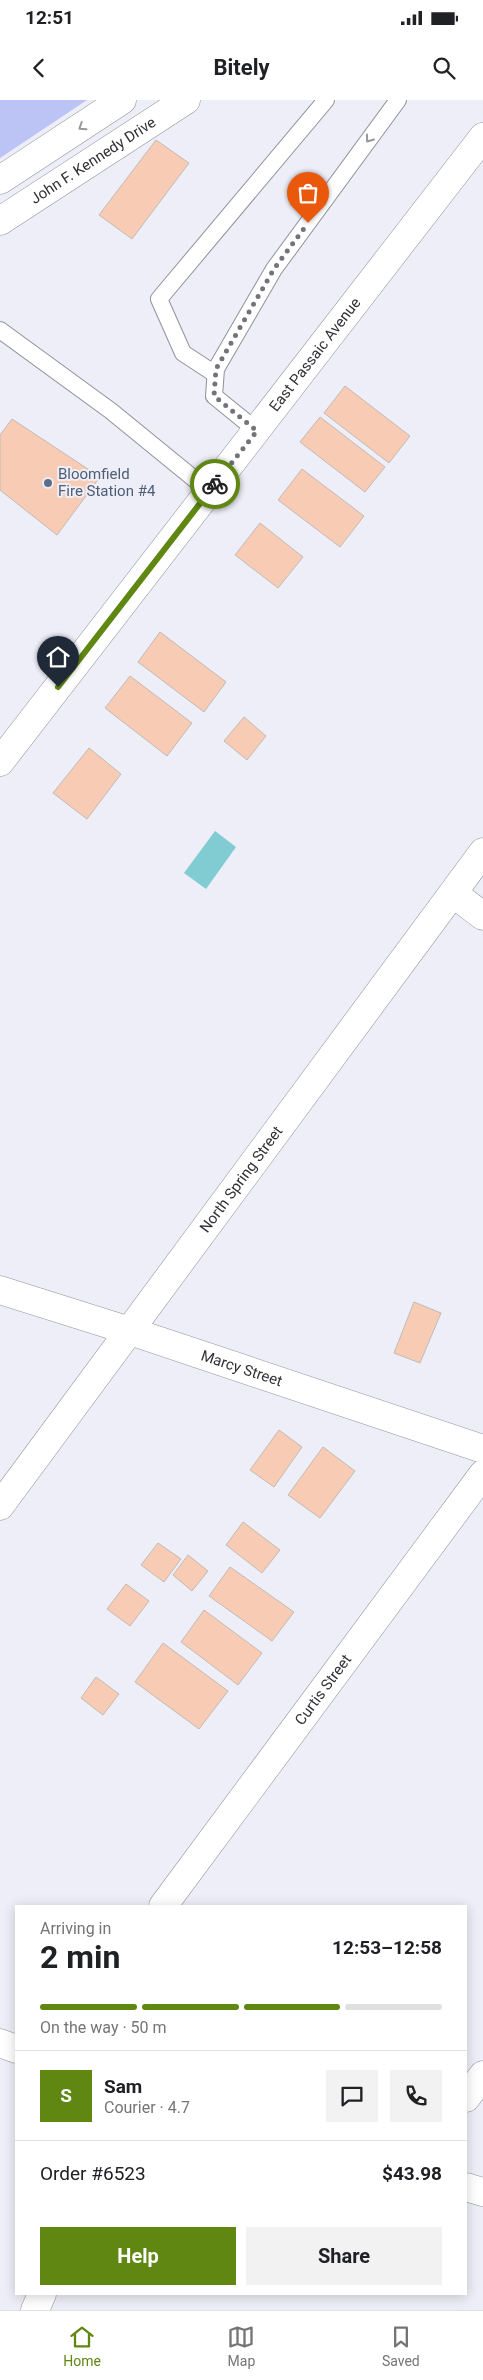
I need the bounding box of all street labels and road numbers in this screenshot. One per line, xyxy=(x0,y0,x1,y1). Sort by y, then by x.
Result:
street label: John F. Kennedy Drive xyxy=(27,113,159,208)
street label: East Passaic Avenue xyxy=(265,294,364,415)
street label: North Spring Street xyxy=(196,1123,286,1236)
street label: Marcy Street xyxy=(199,1346,285,1390)
street label: Curtis Street xyxy=(291,1651,355,1729)

